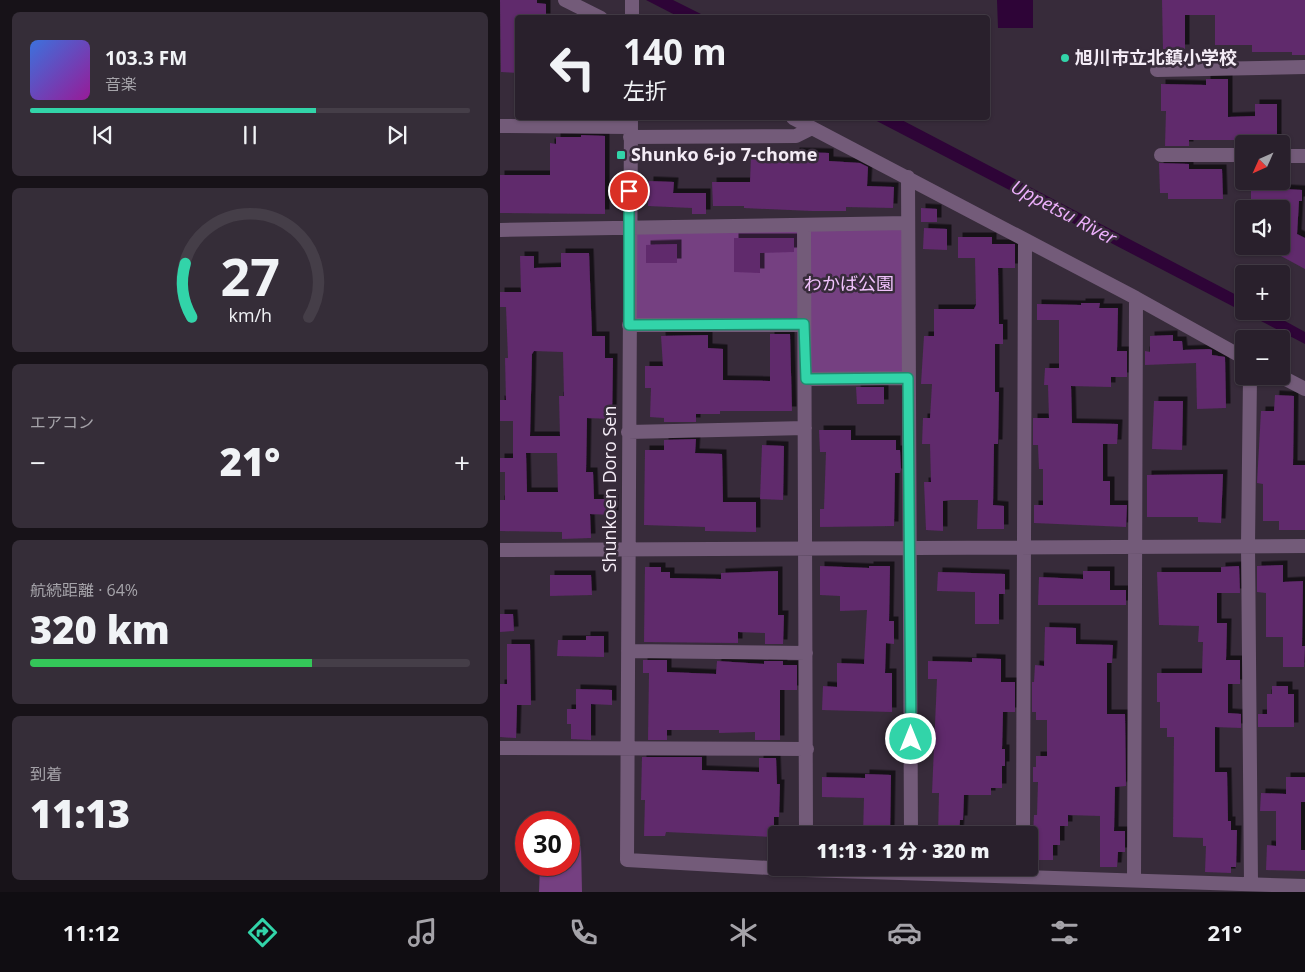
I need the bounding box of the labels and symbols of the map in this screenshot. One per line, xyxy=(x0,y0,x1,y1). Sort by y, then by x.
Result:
place label: 旭川市立北鎮小学校 xyxy=(1075,45,1237,69)
marker: 旭川市立北鎮小学校 xyxy=(1059,52,1071,64)
north arrow xyxy=(1235,135,1290,190)
place label: Shunko 6-jo 7-chome xyxy=(631,142,817,166)
marker: Shunko 6-jo 7-chome xyxy=(615,149,627,161)
pin xyxy=(608,170,650,212)
water label: Uppetsu River xyxy=(1007,173,1123,251)
park label: わかば公園 xyxy=(804,271,894,295)
street label: Shunkoen Doro Sen xyxy=(597,406,621,572)
position arrow xyxy=(884,712,936,764)
speed limit sign: 30 xyxy=(515,811,580,876)

